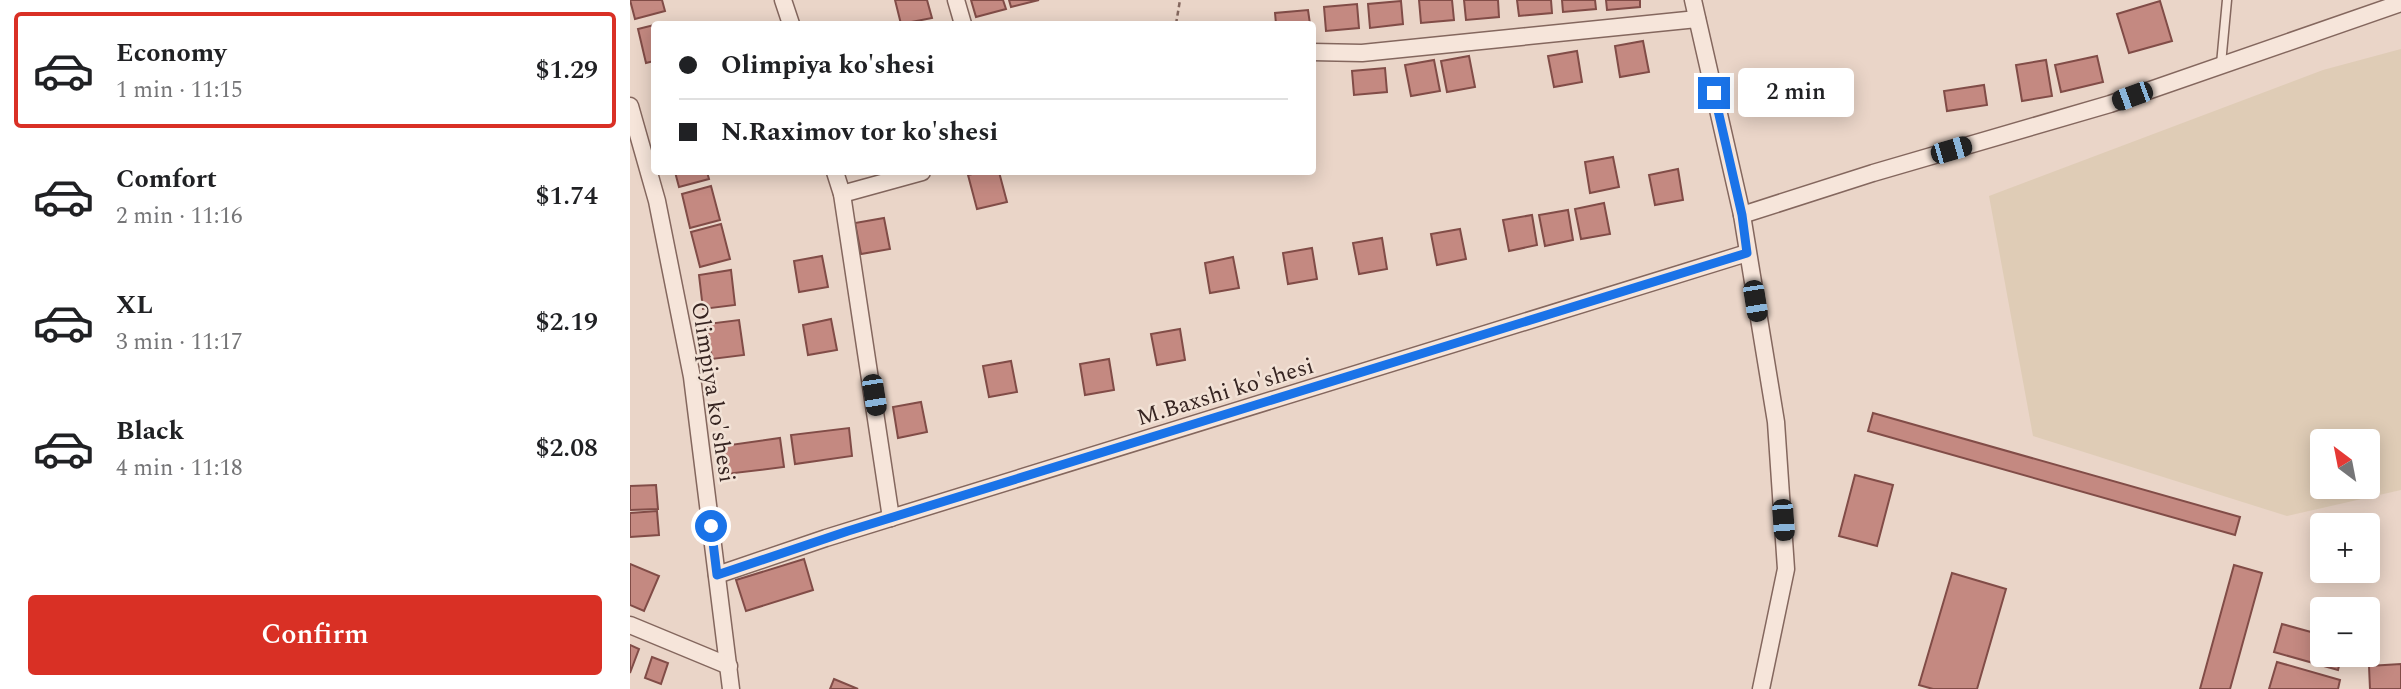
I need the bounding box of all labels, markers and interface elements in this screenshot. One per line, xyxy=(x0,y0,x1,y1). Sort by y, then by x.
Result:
text: Economy xyxy=(116,33,226,73)
icon: car xyxy=(32,39,95,102)
text: Olimpiya ko'shesi xyxy=(721,45,935,85)
text: $1.29 xyxy=(535,50,598,90)
callout: 2 min xyxy=(1738,68,1854,118)
text: 1 min · 11:15 xyxy=(116,73,243,108)
text: 2 min xyxy=(1766,75,1826,110)
route end xyxy=(1698,77,1730,109)
car xyxy=(2109,79,2156,113)
text: N.Raximov tor ko'shesi xyxy=(721,112,998,152)
car xyxy=(1928,134,1975,166)
text: Comfort xyxy=(116,159,217,199)
icon: car xyxy=(32,165,95,228)
text: $1.74 xyxy=(535,176,598,216)
text: 2 min · 11:16 xyxy=(116,199,243,234)
car xyxy=(1742,279,1769,323)
text: XL xyxy=(116,285,153,325)
icon: car xyxy=(32,291,95,354)
street label: Olimpiya ko'shesi xyxy=(681,299,744,485)
text: $2.19 xyxy=(535,302,598,342)
text: 3 min · 11:17 xyxy=(116,325,243,360)
street label: M.Baxshi ko'shesi xyxy=(1133,349,1318,436)
car xyxy=(861,373,888,417)
text: Black xyxy=(116,411,184,451)
icon: car xyxy=(32,417,95,480)
text: $2.08 xyxy=(535,428,598,468)
north arrow xyxy=(2310,429,2380,499)
map controls xyxy=(2310,429,2380,667)
text: 4 min · 11:18 xyxy=(116,451,243,486)
car xyxy=(1772,498,1795,542)
route start xyxy=(695,510,727,542)
button: + xyxy=(2310,513,2380,583)
button: Confirm xyxy=(28,595,602,675)
button: − xyxy=(2310,597,2380,667)

